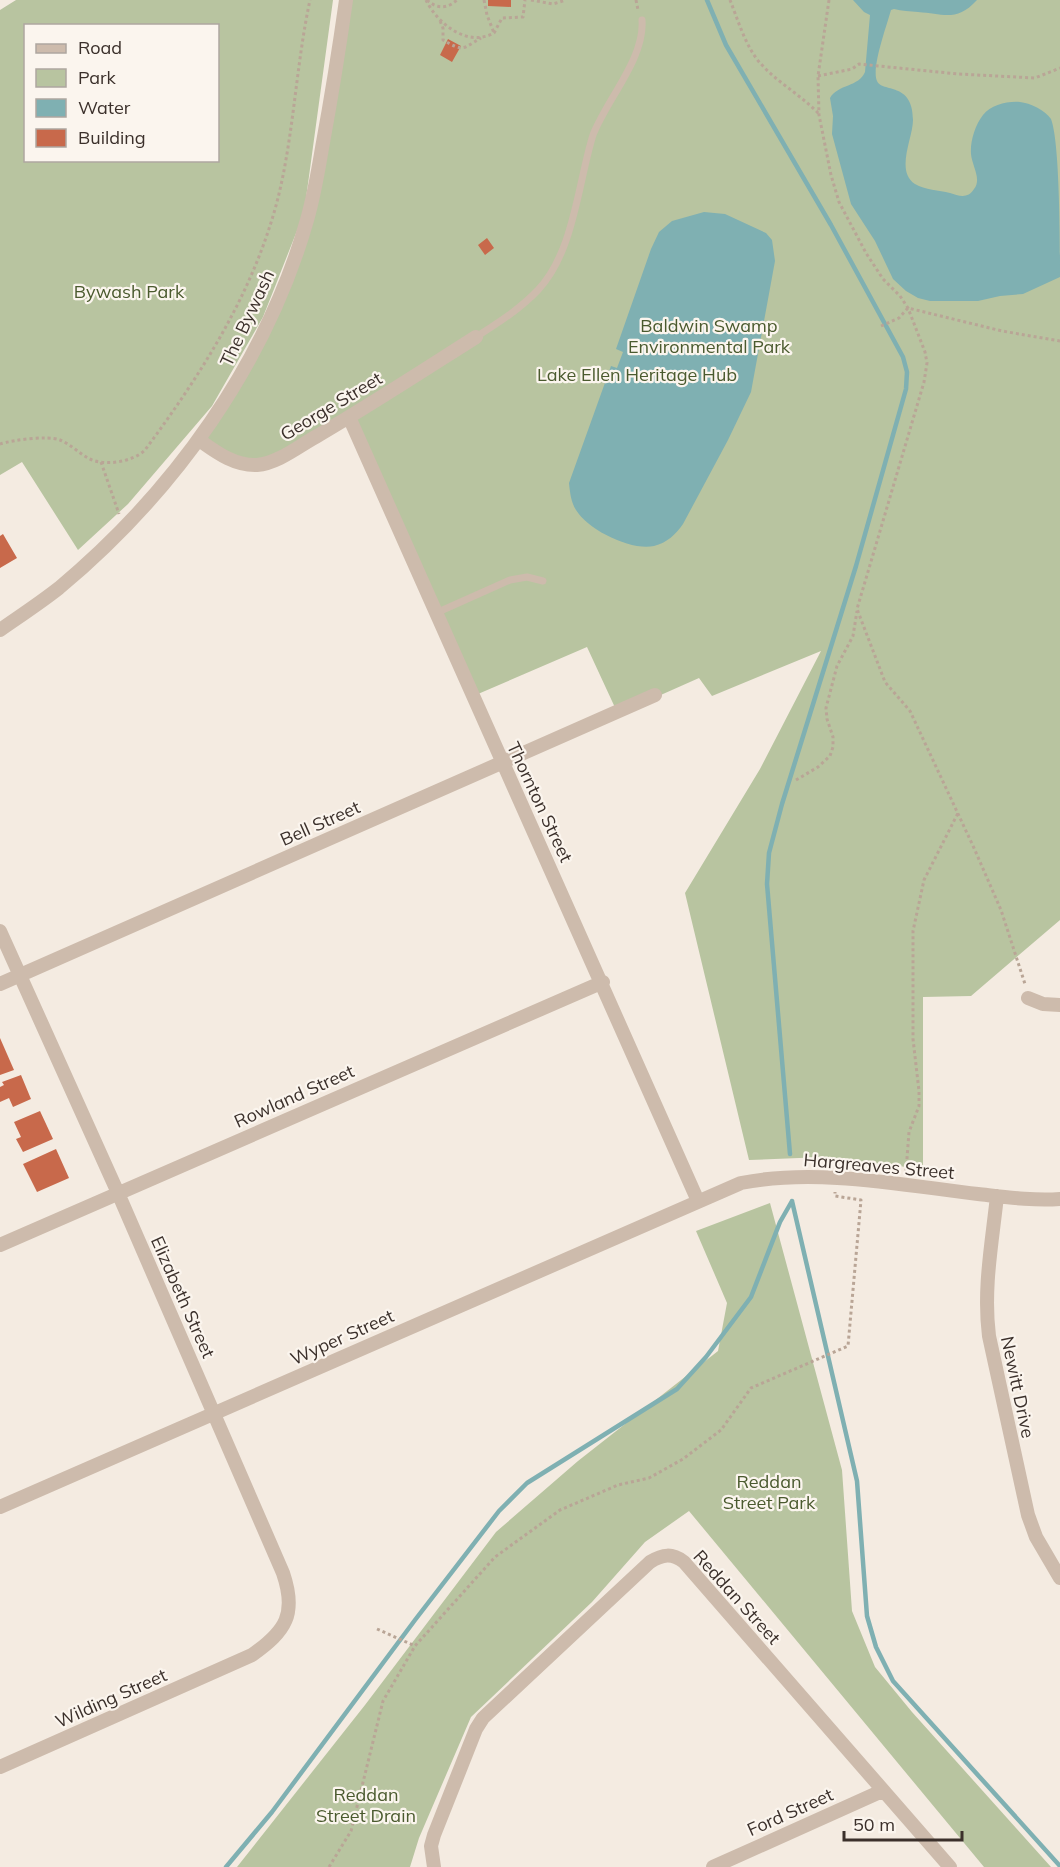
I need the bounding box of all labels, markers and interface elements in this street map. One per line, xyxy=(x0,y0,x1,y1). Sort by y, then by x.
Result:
legend xyxy=(24,24,219,162)
text: Road xyxy=(78,36,122,59)
text: Park xyxy=(78,66,117,89)
text: Water xyxy=(78,96,131,119)
text: Building xyxy=(78,126,146,149)
street label: The Bywash xyxy=(215,266,279,370)
park label: Bywash Park xyxy=(74,280,185,303)
park label: Baldwin Swamp Environmental Park xyxy=(628,314,791,358)
park label: Lake Ellen Heritage Hub xyxy=(537,363,737,386)
street label: George Street xyxy=(276,367,386,445)
street label: Thornton Street xyxy=(502,738,578,866)
street label: Bell Street xyxy=(276,795,364,851)
street label: Rowland Street xyxy=(230,1059,358,1133)
street label: Hargreaves Street xyxy=(803,1148,955,1184)
street label: Elizabeth Street xyxy=(146,1232,220,1362)
street label: Wyper Street xyxy=(287,1304,397,1370)
street label: Newitt Drive xyxy=(996,1334,1040,1440)
park label: Reddan Street Park xyxy=(723,1470,816,1514)
street label: Reddan Street xyxy=(688,1545,786,1649)
street label: Wilding Street xyxy=(52,1663,170,1733)
park label: Reddan Street Drain xyxy=(316,1783,416,1827)
street label: Ford Street xyxy=(743,1783,837,1841)
scale bar xyxy=(844,1804,962,1842)
text: 50 m xyxy=(853,1813,895,1836)

